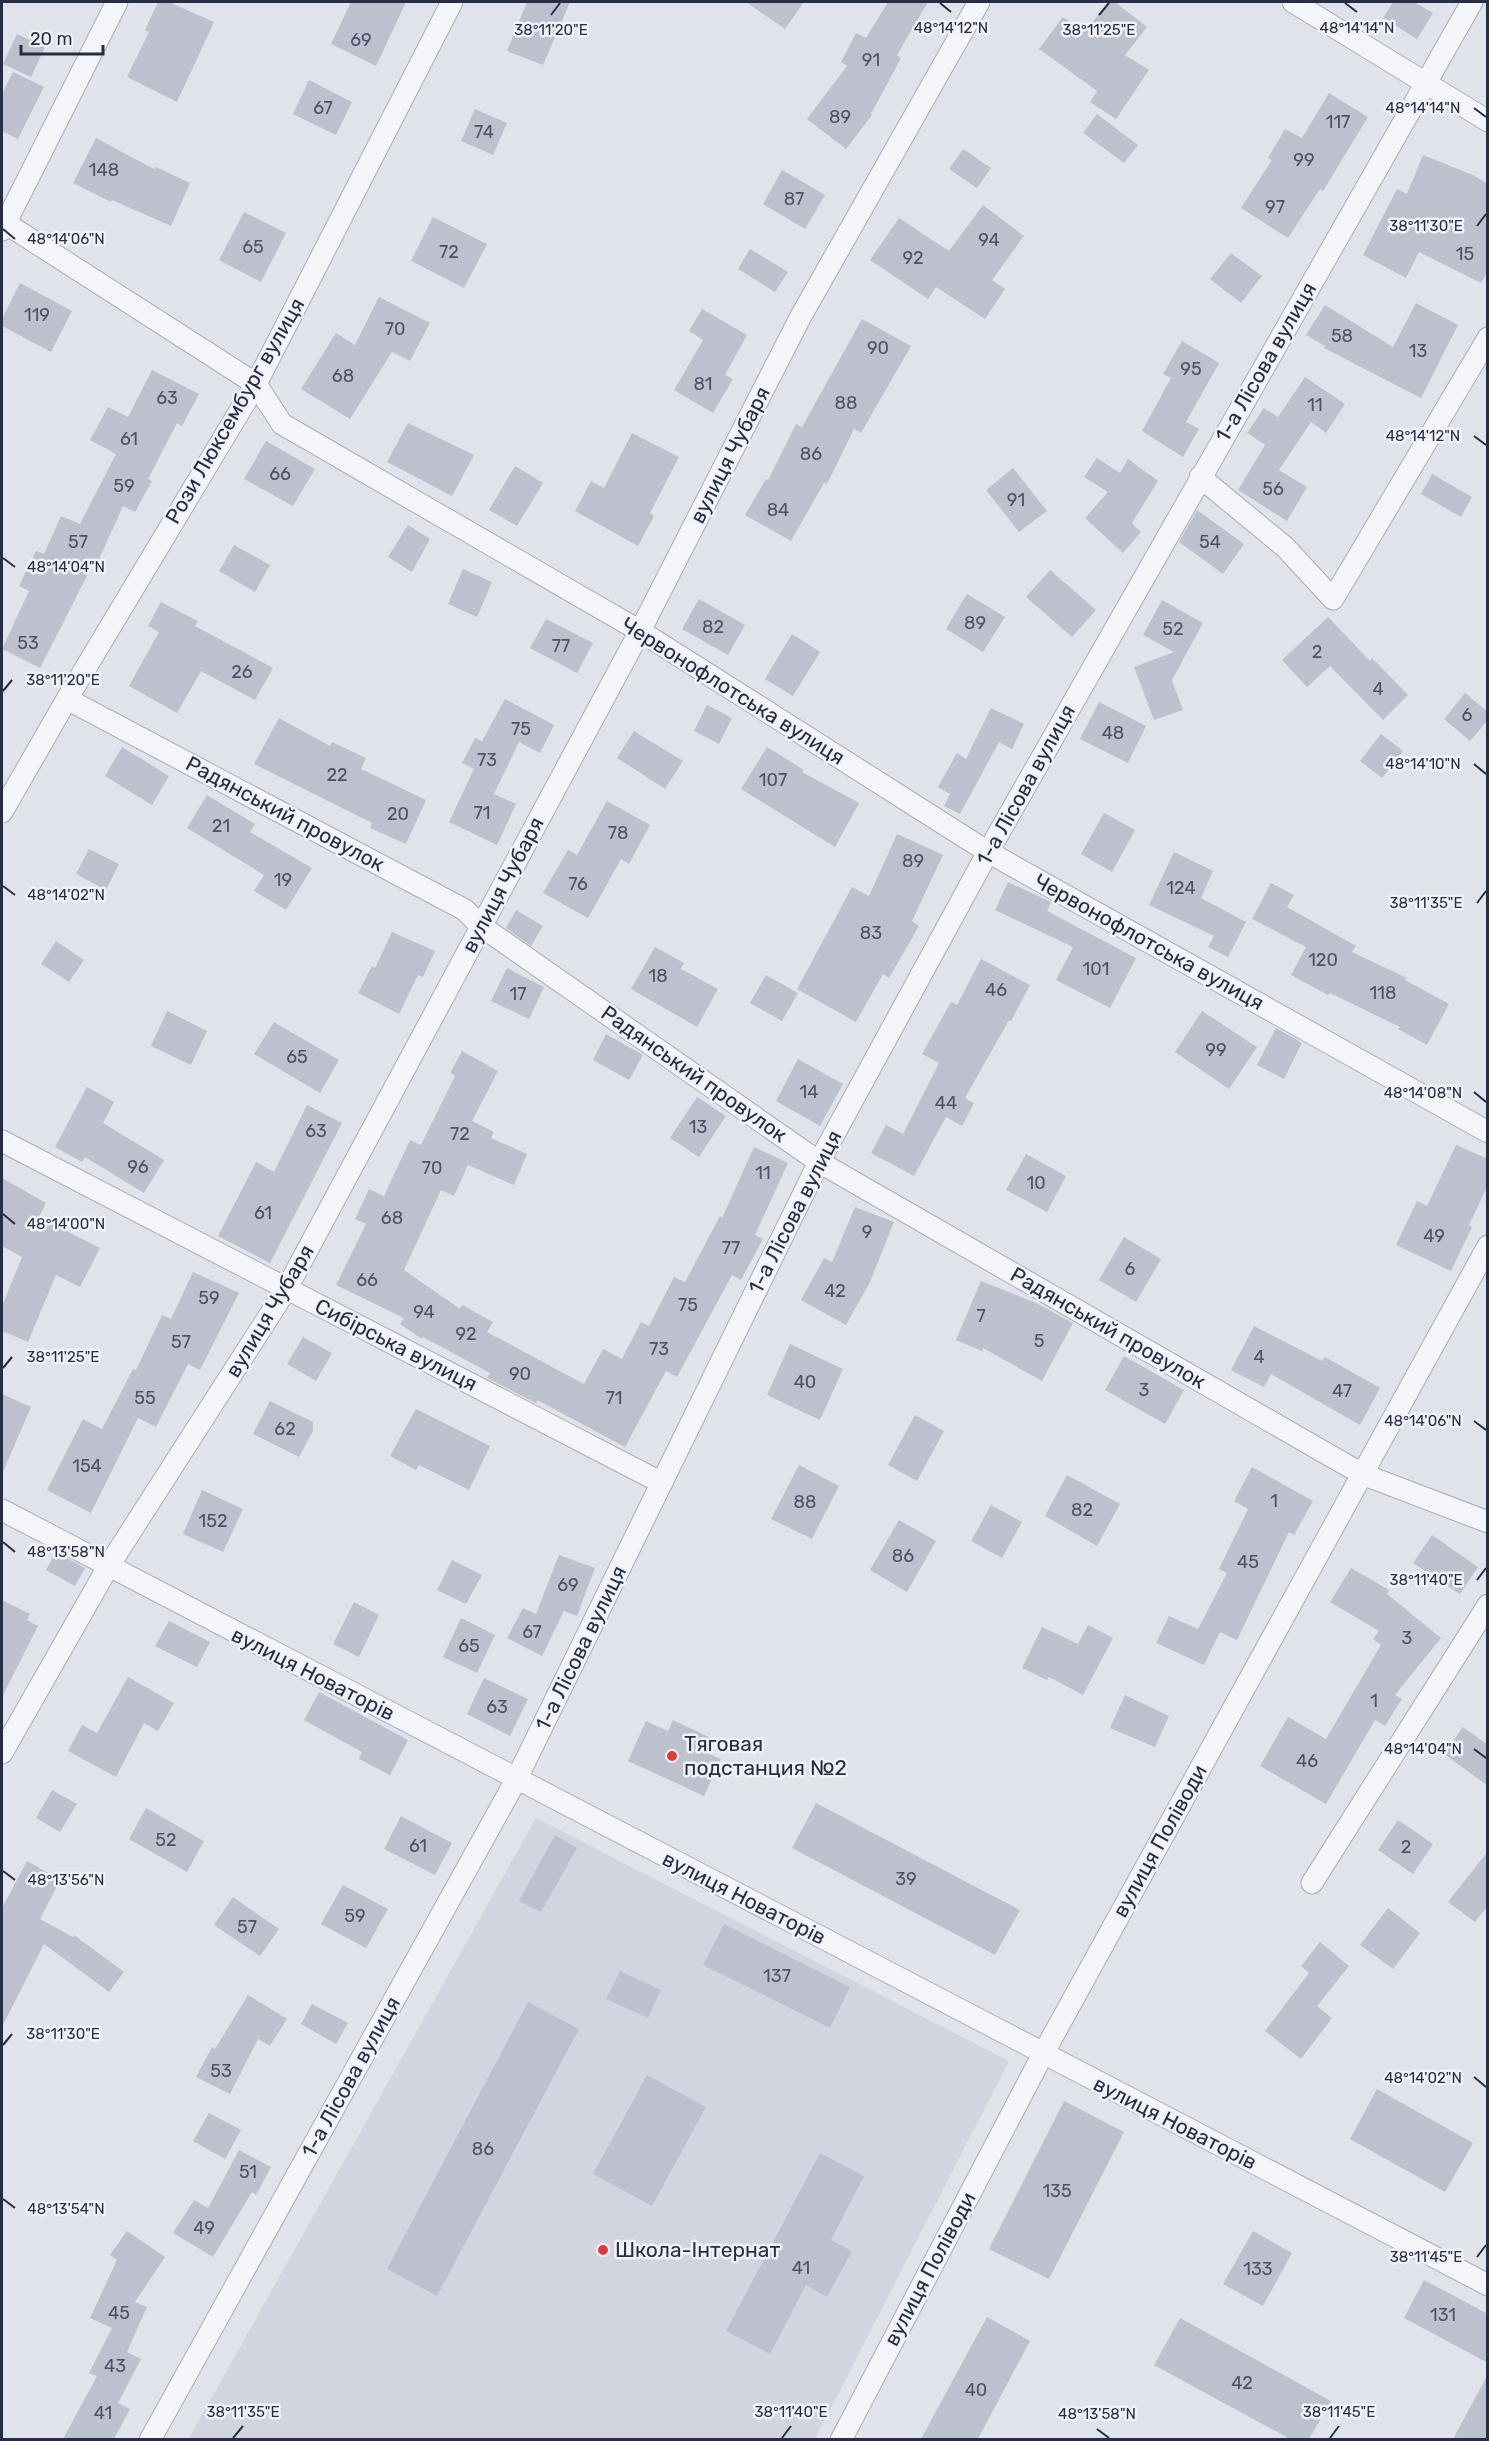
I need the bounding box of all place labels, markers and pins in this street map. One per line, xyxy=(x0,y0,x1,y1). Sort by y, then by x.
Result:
place label: Тяговая подстанция №2 xyxy=(684,1731,847,1780)
marker: Тяговая подстанция №2 xyxy=(665,1749,679,1763)
place label: Школа-Інтернат xyxy=(615,2237,780,2262)
marker: Школа-Інтернат xyxy=(596,2243,610,2257)

